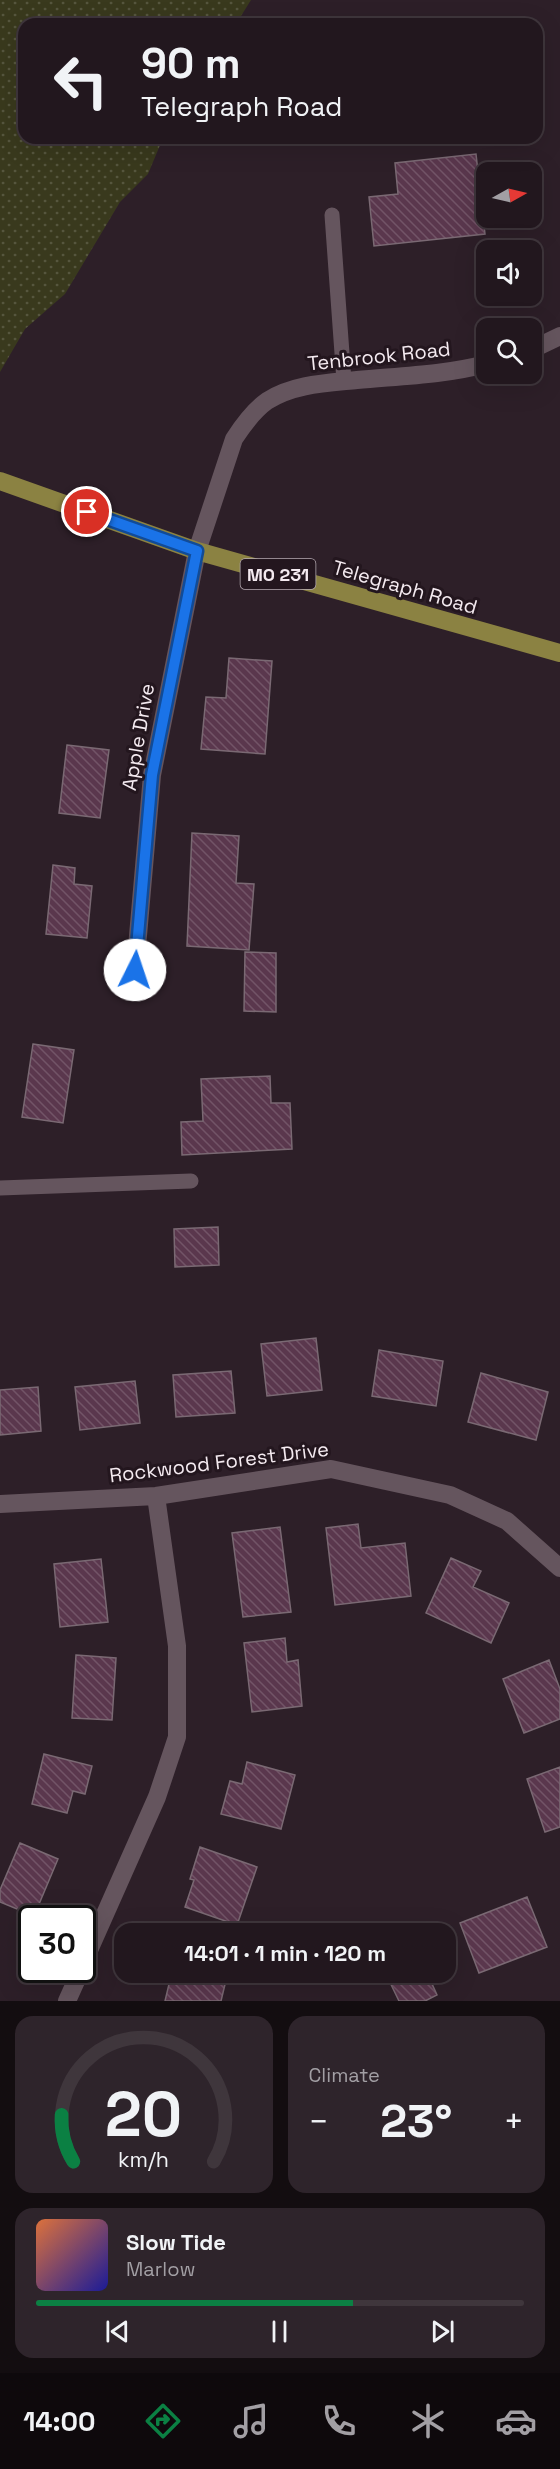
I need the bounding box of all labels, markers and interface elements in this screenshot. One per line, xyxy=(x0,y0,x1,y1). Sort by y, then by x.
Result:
text: 90 m xyxy=(141,37,241,90)
icon: left xyxy=(42,42,120,120)
text: Telegraph Road xyxy=(141,89,342,124)
north arrow xyxy=(476,162,542,228)
map controls xyxy=(476,162,542,384)
button: sound xyxy=(476,240,542,306)
button: search xyxy=(476,318,542,384)
street label: Tenbrook Road xyxy=(306,336,452,376)
pin xyxy=(61,486,112,537)
icon: arrive xyxy=(70,495,103,528)
street label: Telegraph Road xyxy=(330,554,480,620)
road number: MO 231 xyxy=(240,559,316,589)
street label: Apple Drive xyxy=(116,681,160,793)
position arrow xyxy=(103,938,167,1002)
street label: Rockwood Forest Drive xyxy=(108,1436,330,1488)
speed limit sign: 30 xyxy=(18,1905,96,1983)
text: 14:01 · 1 min · 120 m xyxy=(184,1939,386,1967)
text: Climate xyxy=(309,2062,380,2088)
text: 20 xyxy=(105,2075,182,2154)
text: 23° xyxy=(380,2093,452,2150)
text: − xyxy=(309,2101,329,2143)
text: + xyxy=(504,2101,524,2143)
text: km/h xyxy=(118,2146,169,2173)
text: Slow Tide xyxy=(126,2228,226,2256)
text: Marlow xyxy=(126,2256,195,2282)
icon: previous xyxy=(101,2315,134,2348)
icon: pause xyxy=(263,2315,296,2348)
icon: next xyxy=(426,2315,459,2348)
icon: directions xyxy=(142,2400,184,2442)
icon: music xyxy=(230,2400,272,2442)
icon: phone xyxy=(318,2400,360,2442)
icon: climate xyxy=(407,2400,449,2442)
icon: car xyxy=(495,2400,537,2442)
text: 14:00 xyxy=(23,2404,96,2439)

